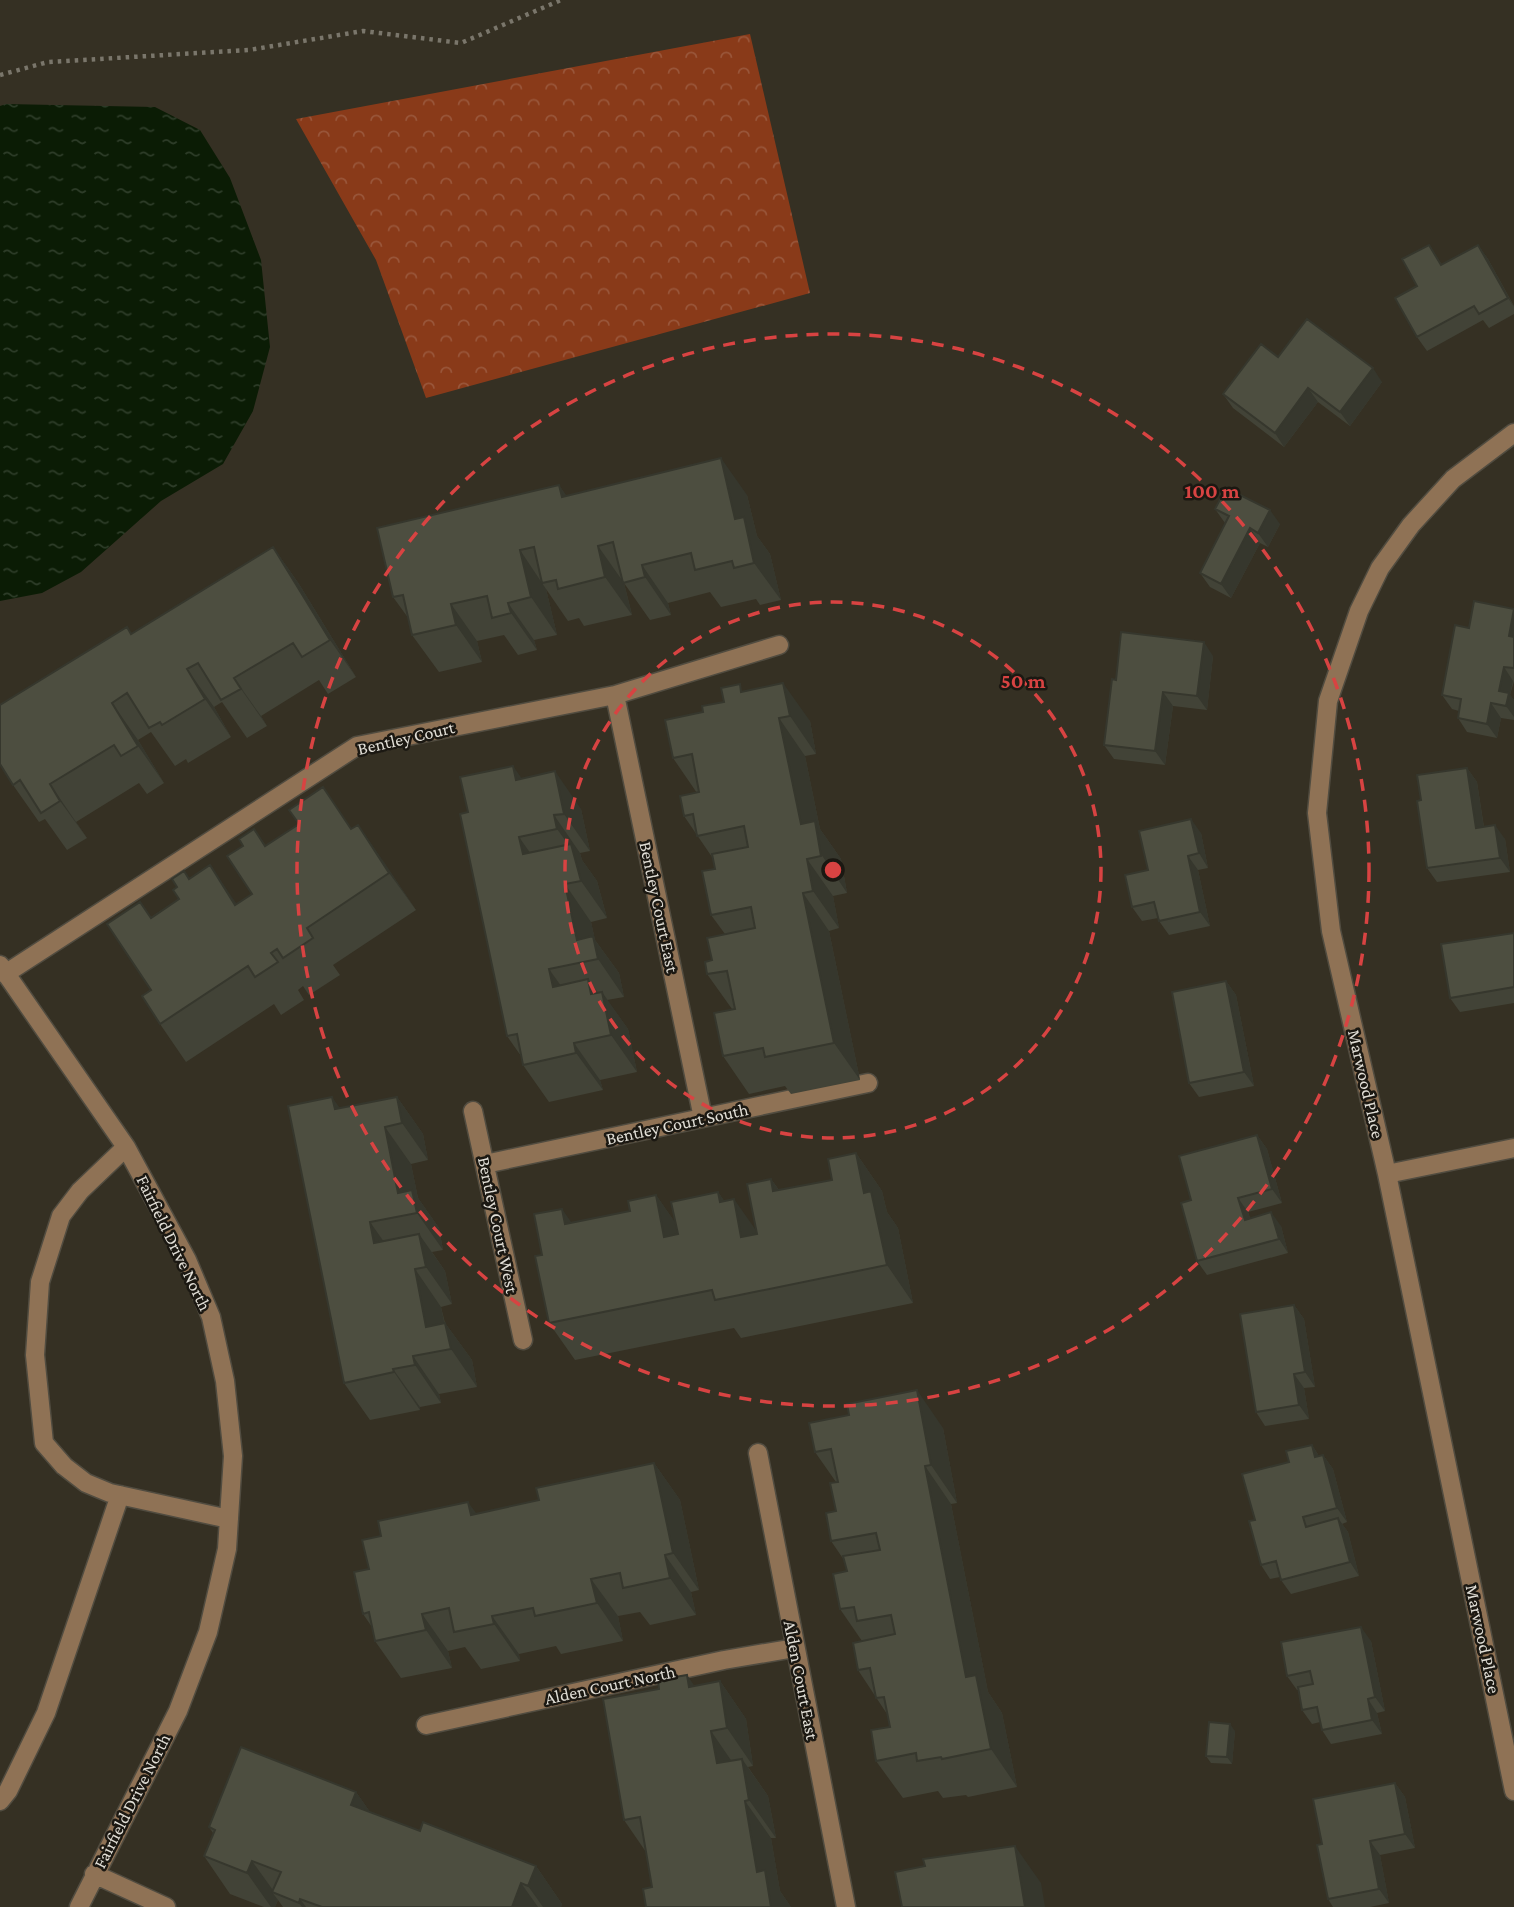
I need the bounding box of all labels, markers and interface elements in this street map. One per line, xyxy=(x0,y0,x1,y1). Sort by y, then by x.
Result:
text: 100 m xyxy=(1184,479,1240,503)
text: 50 m xyxy=(1001,669,1046,693)
street label: Bentley Court xyxy=(356,717,457,759)
street label: Bentley Court East xyxy=(635,840,683,975)
centre of rings xyxy=(821,858,845,882)
street label: Marwood Place xyxy=(1344,1028,1388,1140)
street label: Bentley Court South xyxy=(604,1099,750,1149)
street label: Bentley Court West xyxy=(474,1155,522,1296)
street label: Fairfield Drive North xyxy=(133,1172,216,1314)
street label: Marwood Place xyxy=(1462,1583,1504,1695)
street label: Alden Court East xyxy=(780,1619,823,1742)
street label: Alden Court North xyxy=(543,1661,677,1709)
street label: Fairfield Drive North xyxy=(89,1730,175,1872)

